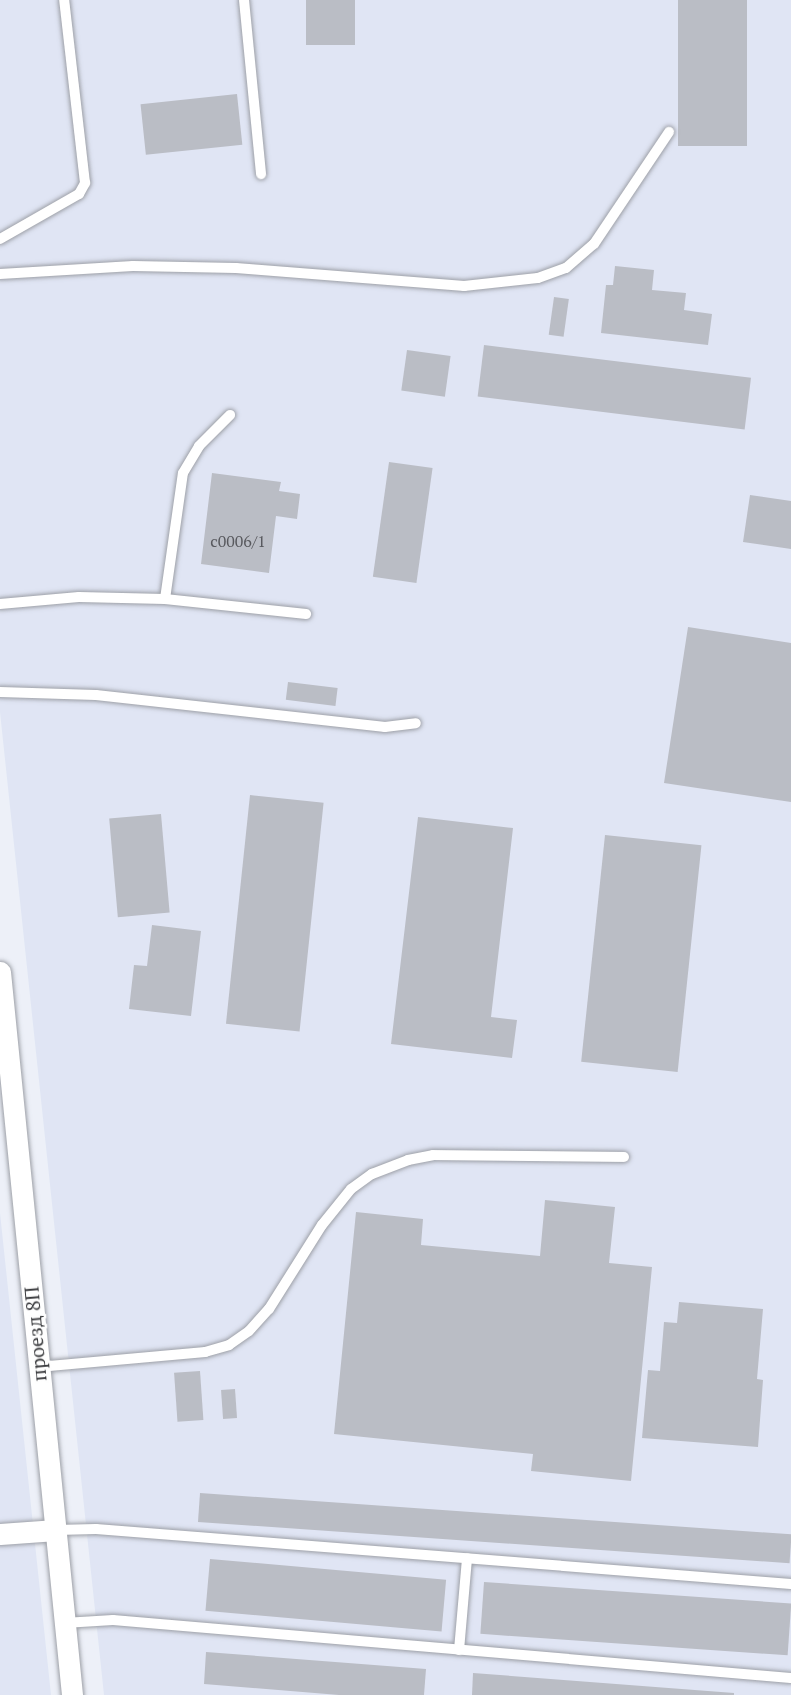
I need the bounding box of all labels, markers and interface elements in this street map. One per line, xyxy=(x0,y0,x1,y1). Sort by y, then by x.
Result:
house number: с0006/1 xyxy=(210,531,266,551)
street label: проезд 8П xyxy=(19,1285,51,1383)

